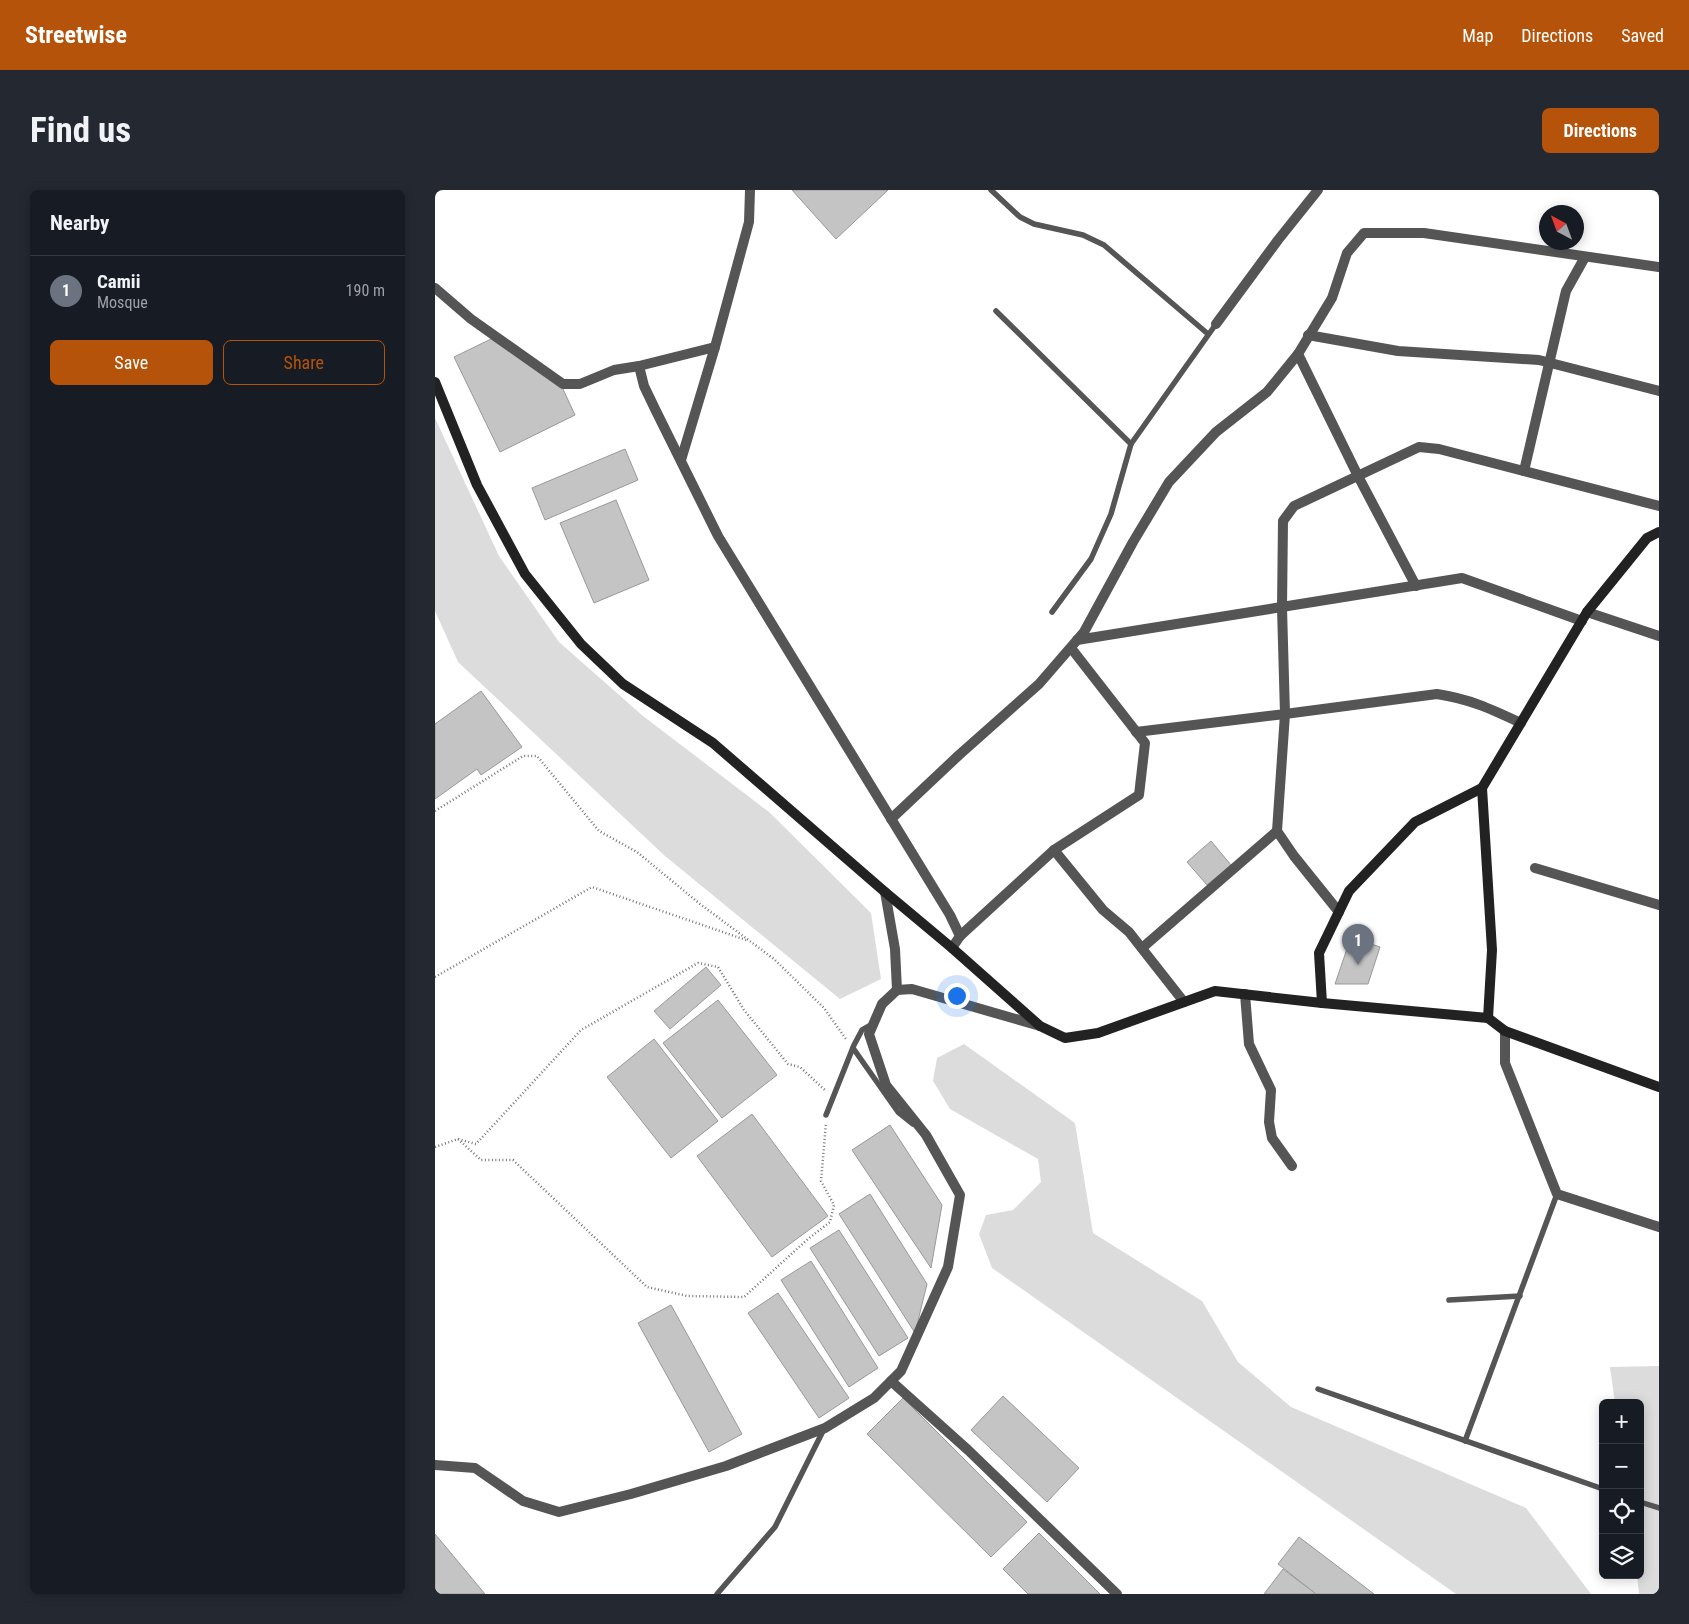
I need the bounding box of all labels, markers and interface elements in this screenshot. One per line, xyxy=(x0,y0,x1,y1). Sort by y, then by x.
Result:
text: Streetwise xyxy=(25,21,127,49)
text: Map xyxy=(1462,25,1493,46)
text: Directions xyxy=(1521,25,1593,46)
text: Saved xyxy=(1621,25,1664,46)
button: Directions xyxy=(1542,108,1659,153)
text: Find us xyxy=(30,110,131,151)
north arrow xyxy=(1539,205,1584,250)
text: Nearby xyxy=(50,211,109,235)
text: Camii xyxy=(97,270,140,293)
text: 1 xyxy=(62,281,70,300)
text: 190 m xyxy=(346,281,385,300)
text: Mosque xyxy=(97,293,148,312)
button: Save xyxy=(50,340,213,385)
button: Share xyxy=(223,340,385,385)
pin: 1 xyxy=(1342,924,1374,965)
your location xyxy=(944,983,970,1009)
map controls xyxy=(1599,1399,1644,1579)
button: + xyxy=(1599,1399,1644,1444)
button: − xyxy=(1599,1444,1644,1489)
button: locate xyxy=(1599,1489,1644,1534)
button: layers xyxy=(1599,1534,1644,1579)

